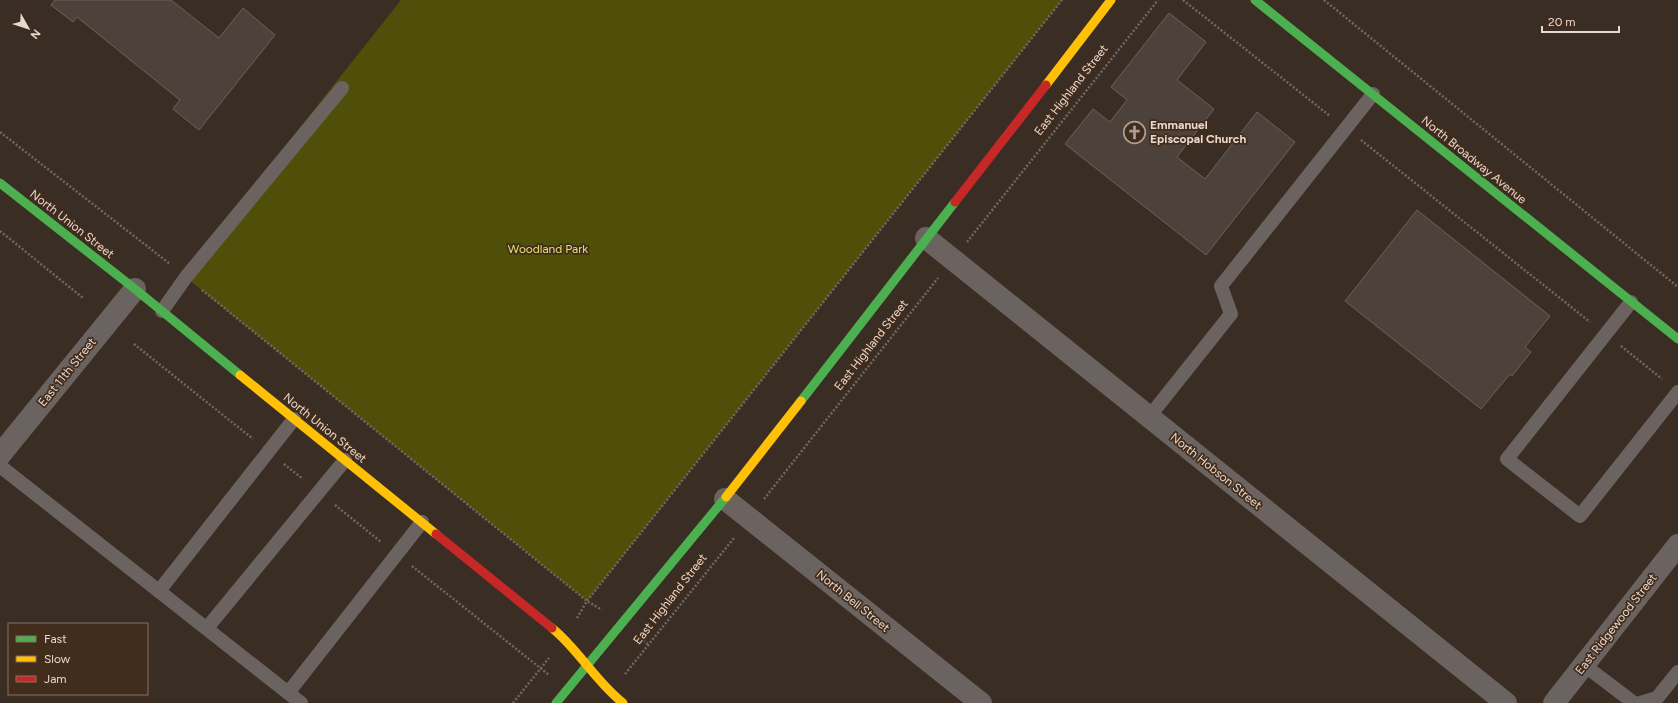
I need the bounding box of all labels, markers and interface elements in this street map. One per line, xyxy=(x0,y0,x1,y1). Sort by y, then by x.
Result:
north arrow xyxy=(8,8,48,48)
scale bar xyxy=(1542,8,1619,34)
text: 20 m xyxy=(1548,15,1576,29)
text: N xyxy=(28,27,43,41)
street label: East Highland Street xyxy=(1031,42,1111,138)
street label: North Broadway Avenue xyxy=(1419,113,1530,207)
place label: Emmanuel Episcopal Church xyxy=(1150,118,1246,146)
church icon: Emmanuel Episcopal Church xyxy=(1122,119,1148,145)
street label: North Union Street xyxy=(27,187,117,261)
park label: Woodland Park xyxy=(508,242,588,256)
street label: East Highland Street xyxy=(831,297,911,393)
street label: East 11th Street xyxy=(35,335,99,409)
street label: North Union Street xyxy=(281,390,370,466)
street label: North Hobson Street xyxy=(1168,430,1265,512)
street label: East Highland Street xyxy=(630,551,710,647)
street label: North Bell Street xyxy=(814,567,893,635)
street label: East Ridgewood Street xyxy=(1572,571,1660,677)
legend xyxy=(8,623,148,695)
text: Fast xyxy=(44,632,67,646)
text: Slow xyxy=(44,652,71,666)
text: Jam xyxy=(44,672,67,686)

